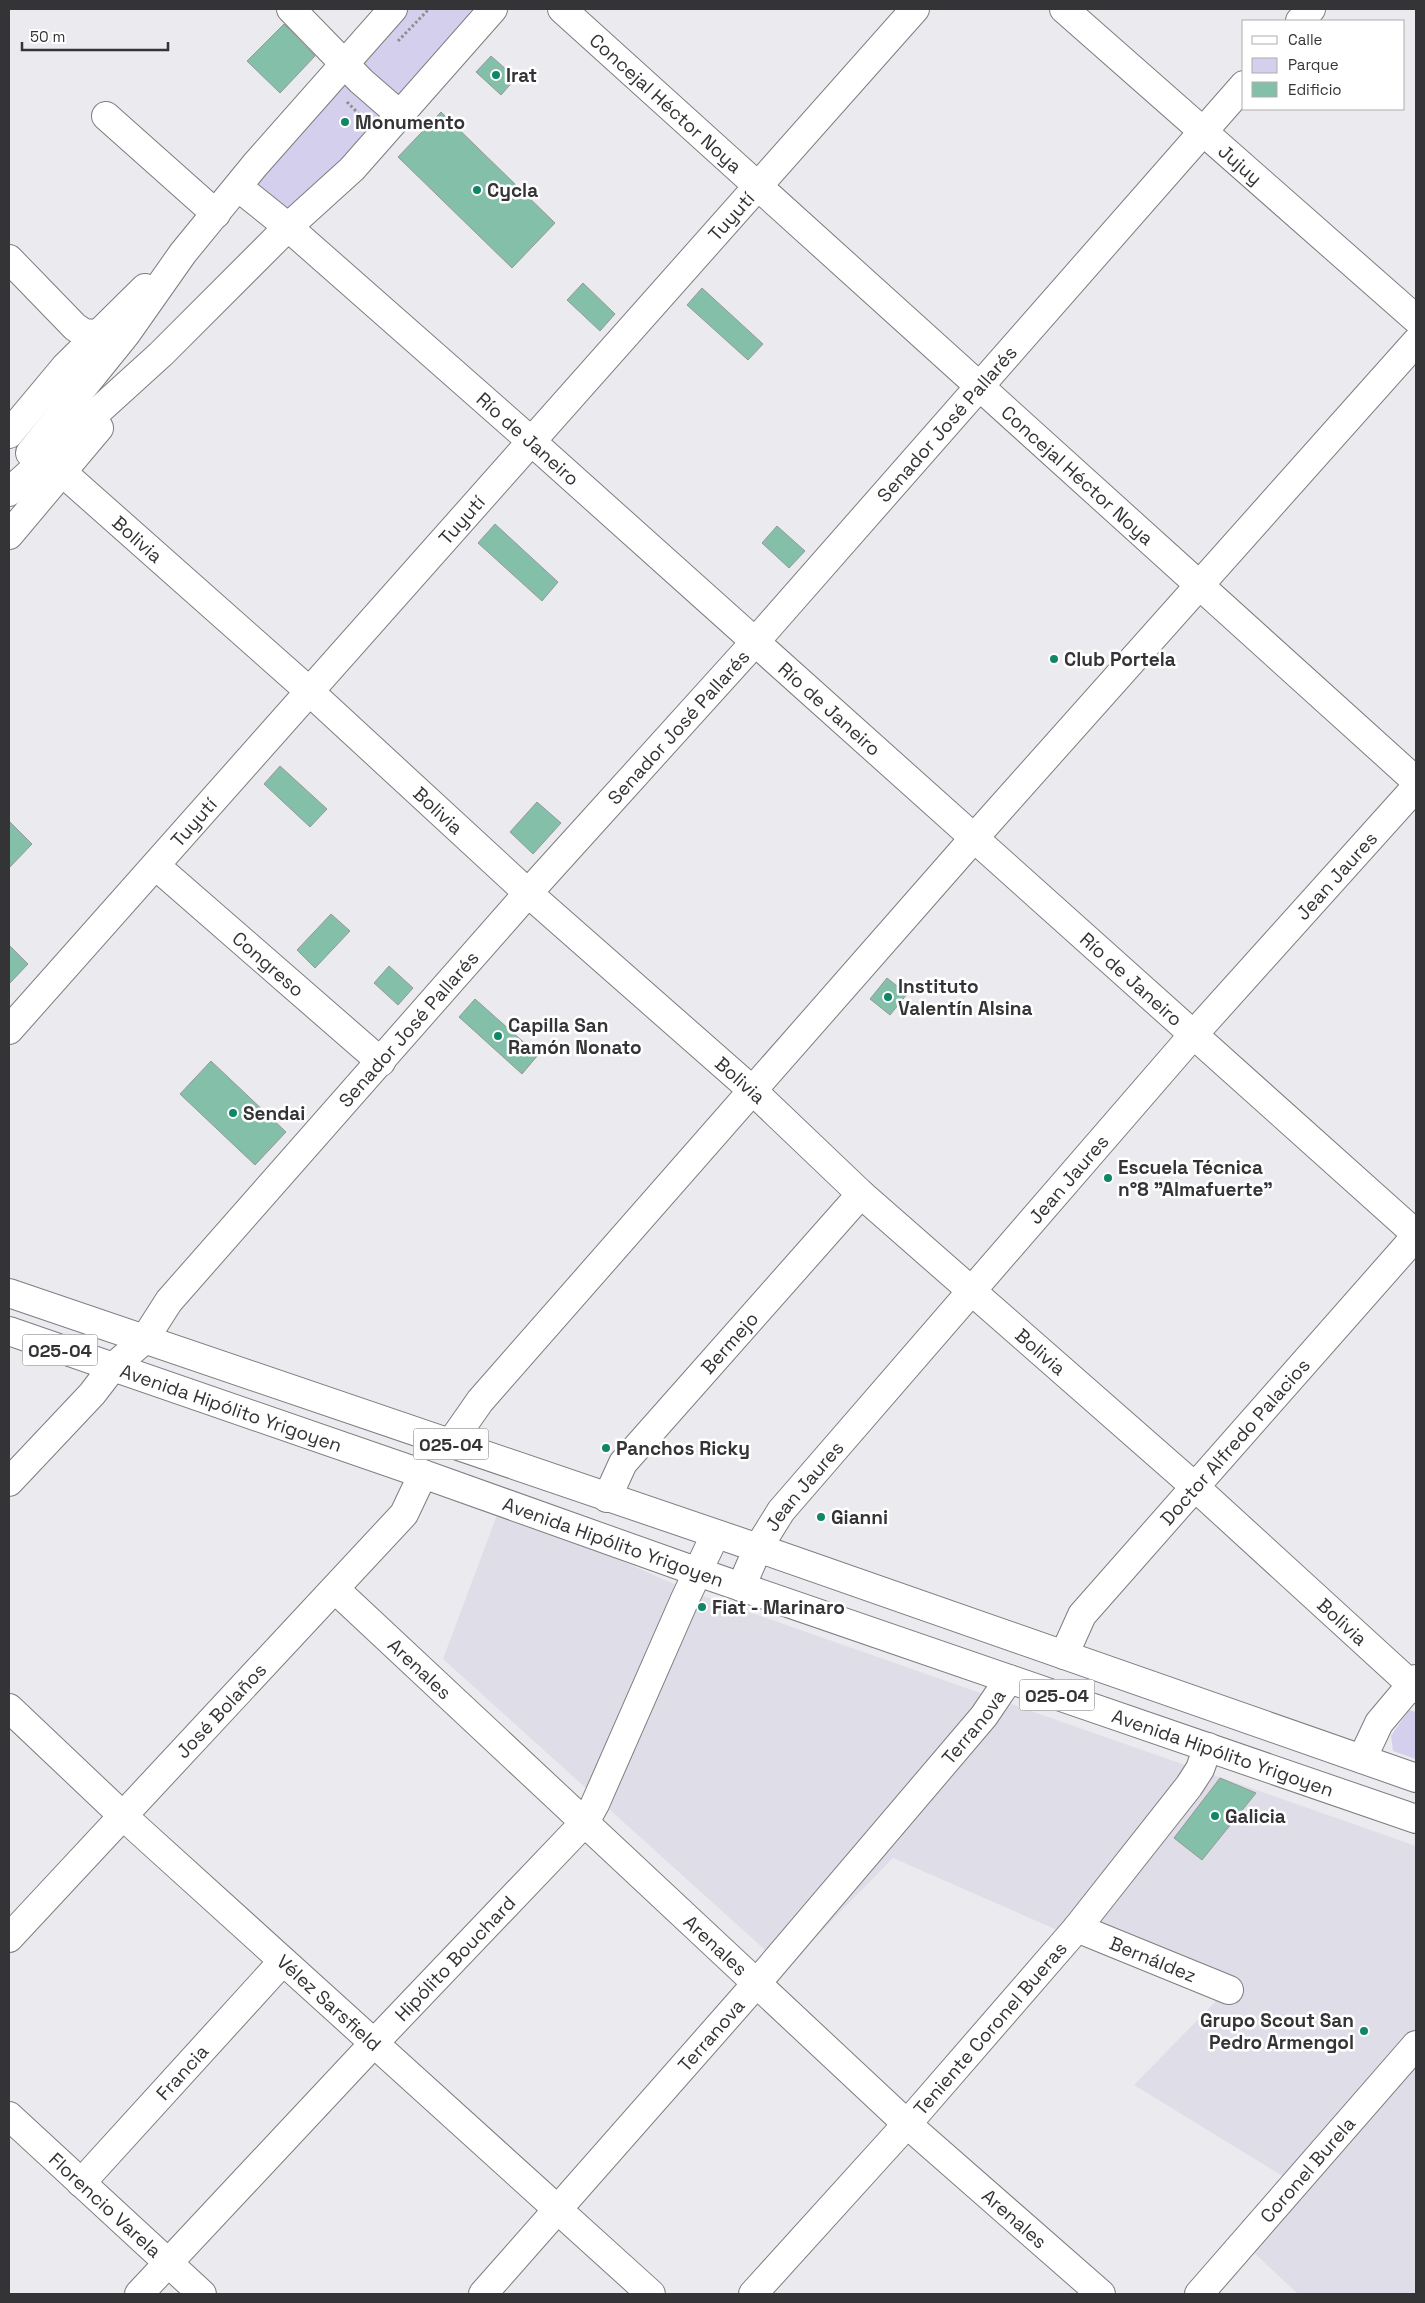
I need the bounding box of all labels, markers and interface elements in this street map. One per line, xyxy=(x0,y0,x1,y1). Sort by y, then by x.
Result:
scale bar xyxy=(22,20,169,52)
legend xyxy=(1242,20,1405,110)
text: 50 m xyxy=(30,27,65,46)
street label: Concejal Héctor Noya xyxy=(584,27,747,178)
text: Calle xyxy=(1288,30,1323,49)
text: Parque xyxy=(1288,55,1339,74)
place label: Irat xyxy=(506,63,537,88)
marker: Irat xyxy=(490,69,502,81)
text: Edificio xyxy=(1288,80,1342,99)
place label: Monumento xyxy=(355,110,465,135)
marker: Monumento xyxy=(339,116,351,128)
street label: Jujuy xyxy=(1213,138,1268,190)
place label: Cycla xyxy=(487,178,538,203)
marker: Cycla xyxy=(471,184,483,196)
street label: Tuyutí xyxy=(703,186,760,246)
street label: Senador José Pallarés xyxy=(871,340,1022,507)
street label: Río de Janeiro xyxy=(471,386,585,491)
street label: Concejal Héctor Noya xyxy=(996,400,1159,551)
street label: Tuyutí xyxy=(433,490,491,550)
street label: Bolivia xyxy=(107,510,168,568)
street label: Senador José Pallarés xyxy=(602,644,755,810)
place label: Club Portela xyxy=(1064,647,1176,672)
marker: Club Portela xyxy=(1048,653,1060,665)
street label: Río de Janeiro xyxy=(773,656,886,761)
street label: Bolivia xyxy=(408,781,469,840)
street label: Tuyutí xyxy=(165,792,222,852)
street label: Jean Jaures xyxy=(1290,826,1383,925)
street label: Congreso xyxy=(227,926,310,1002)
street label: Río de Janeiro xyxy=(1075,926,1188,1032)
street label: Senador José Pallarés xyxy=(333,945,484,1112)
place label: Instituto Valentín Alsina xyxy=(898,974,1032,1021)
marker: Instituto Valentín Alsina xyxy=(882,991,894,1003)
place label: Capilla San Ramón Nonato xyxy=(508,1013,642,1060)
marker: Capilla San Ramón Nonato xyxy=(492,1030,504,1042)
street label: Bolivia xyxy=(710,1051,771,1109)
place label: Sendai xyxy=(243,1101,305,1126)
marker: Sendai xyxy=(227,1107,239,1119)
street label: Jean Jaures xyxy=(1023,1129,1114,1229)
place label: Escuela Técnica n°8 "Almafuerte" xyxy=(1118,1155,1273,1202)
marker: Escuela Técnica n°8 "Almafuerte" xyxy=(1102,1172,1114,1184)
street label: Bermejo xyxy=(695,1306,764,1379)
street label: Bolivia xyxy=(1010,1323,1071,1381)
road number: 025-04 xyxy=(22,1334,98,1366)
street label: Doctor Alfredo Palacios xyxy=(1154,1353,1315,1530)
street label: Avenida Hipólito Yrigoyen xyxy=(117,1358,345,1458)
road number: 025-04 xyxy=(414,1428,488,1460)
street label: Jean Jaures xyxy=(759,1435,849,1536)
place label: Panchos Ricky xyxy=(616,1436,750,1461)
marker: Panchos Ricky xyxy=(600,1442,612,1454)
street label: Avenida Hipólito Yrigoyen xyxy=(499,1491,727,1592)
place label: Gianni xyxy=(831,1505,888,1530)
marker: Gianni xyxy=(815,1511,827,1523)
street label: Bolivia xyxy=(1312,1592,1373,1651)
place label: Fiat - Marinaro xyxy=(712,1595,845,1620)
marker: Fiat - Marinaro xyxy=(696,1601,708,1613)
street label: Arenales xyxy=(383,1633,457,1705)
street label: José Bolaños xyxy=(170,1657,272,1764)
road number: 025-04 xyxy=(1020,1680,1094,1710)
street label: Terranova xyxy=(936,1684,1011,1770)
street label: Avenida Hipólito Yrigoyen xyxy=(1109,1703,1337,1802)
place label: Galicia xyxy=(1225,1804,1286,1829)
marker: Galicia xyxy=(1209,1810,1221,1822)
street label: Hipólito Bouchard xyxy=(389,1890,521,2026)
street label: Arenales xyxy=(679,1909,753,1981)
street label: Bernáldez xyxy=(1106,1930,1200,1988)
street label: Teniente Coronel Bueras xyxy=(908,1936,1072,2120)
street label: Vélez Sarsfield xyxy=(271,1949,387,2056)
street label: Terranova xyxy=(672,1993,750,2077)
place label: Grupo Scout San Pedro Armengol xyxy=(1200,2008,1354,2055)
marker: Grupo Scout San Pedro Armengol xyxy=(1358,2025,1370,2037)
street label: Francia xyxy=(150,2039,214,2105)
street label: Coronel Burela xyxy=(1254,2111,1361,2228)
street label: Florencio Varela xyxy=(44,2147,167,2263)
street label: Arenales xyxy=(977,2183,1052,2254)

